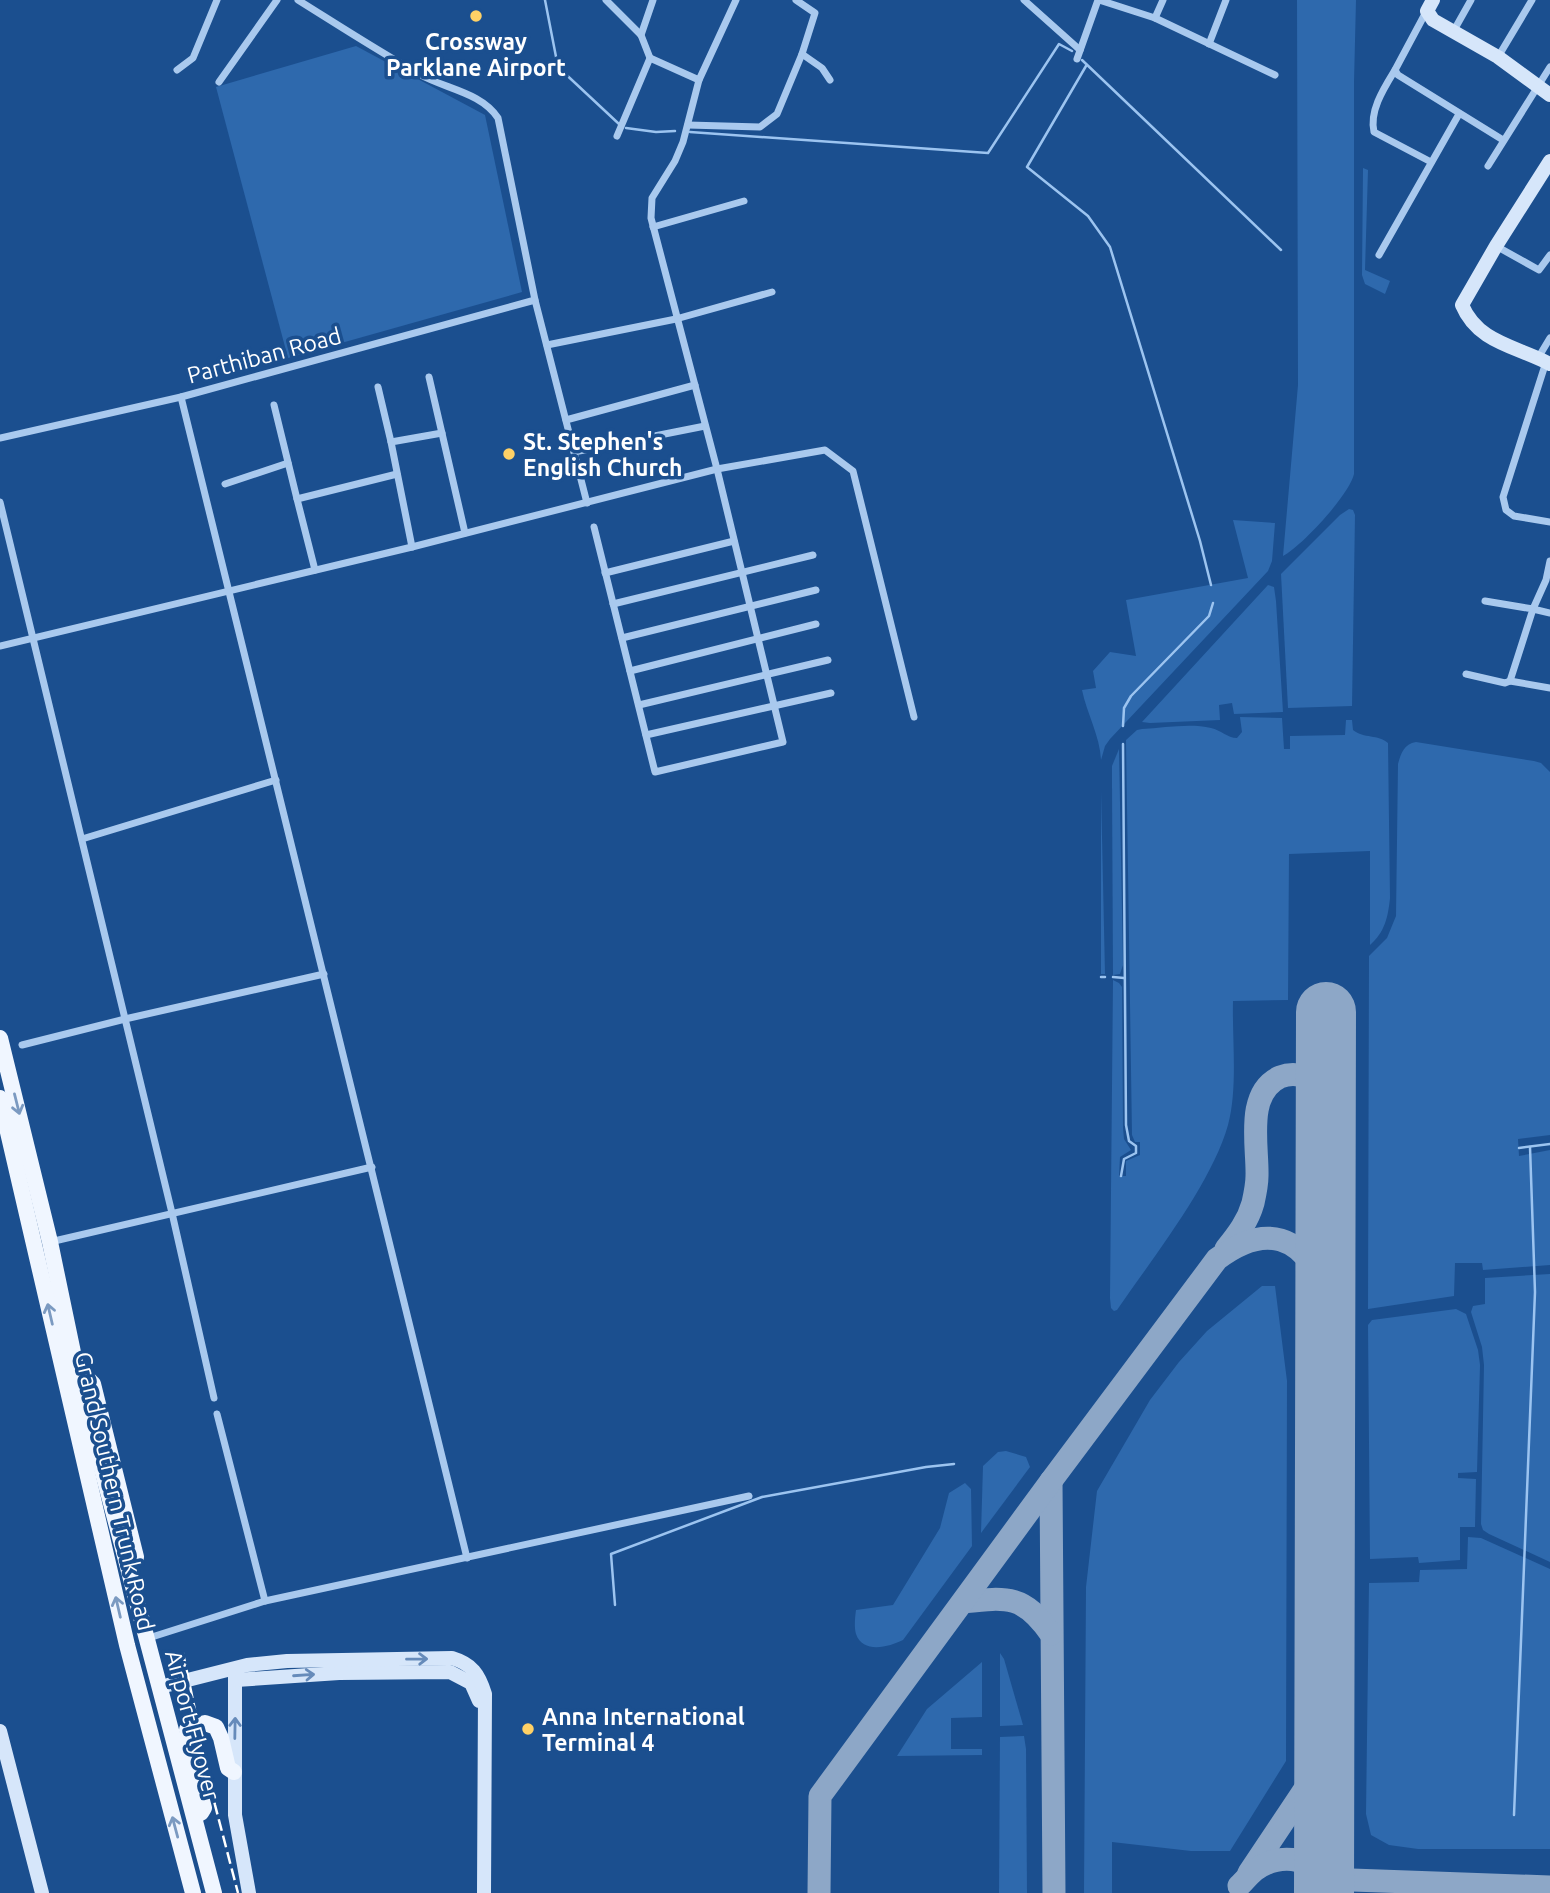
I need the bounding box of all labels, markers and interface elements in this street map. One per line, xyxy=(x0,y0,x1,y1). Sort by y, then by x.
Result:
marker: Crossway Parklane Airport xyxy=(468,8,484,24)
place label: Crossway Parklane Airport xyxy=(386,29,566,80)
street label: Parthiban Road xyxy=(184,322,344,388)
place label: St. Stephen's English Church xyxy=(523,429,682,480)
marker: St. Stephen's English Church xyxy=(501,446,517,462)
one-way arrow xyxy=(11,1092,24,1115)
one-way arrow xyxy=(43,1303,56,1326)
street label: Grand Southern Trunk Road xyxy=(71,1349,159,1633)
one-way arrow xyxy=(111,1596,125,1619)
street label: Airport Flyover xyxy=(161,1647,225,1803)
one-way arrow xyxy=(405,1652,428,1666)
one-way arrow xyxy=(292,1668,315,1681)
place label: Anna International Terminal 4 xyxy=(542,1704,745,1755)
one-way arrow xyxy=(228,1717,242,1740)
marker: Anna International Terminal 4 xyxy=(520,1721,536,1737)
one-way arrow xyxy=(168,1816,181,1839)

